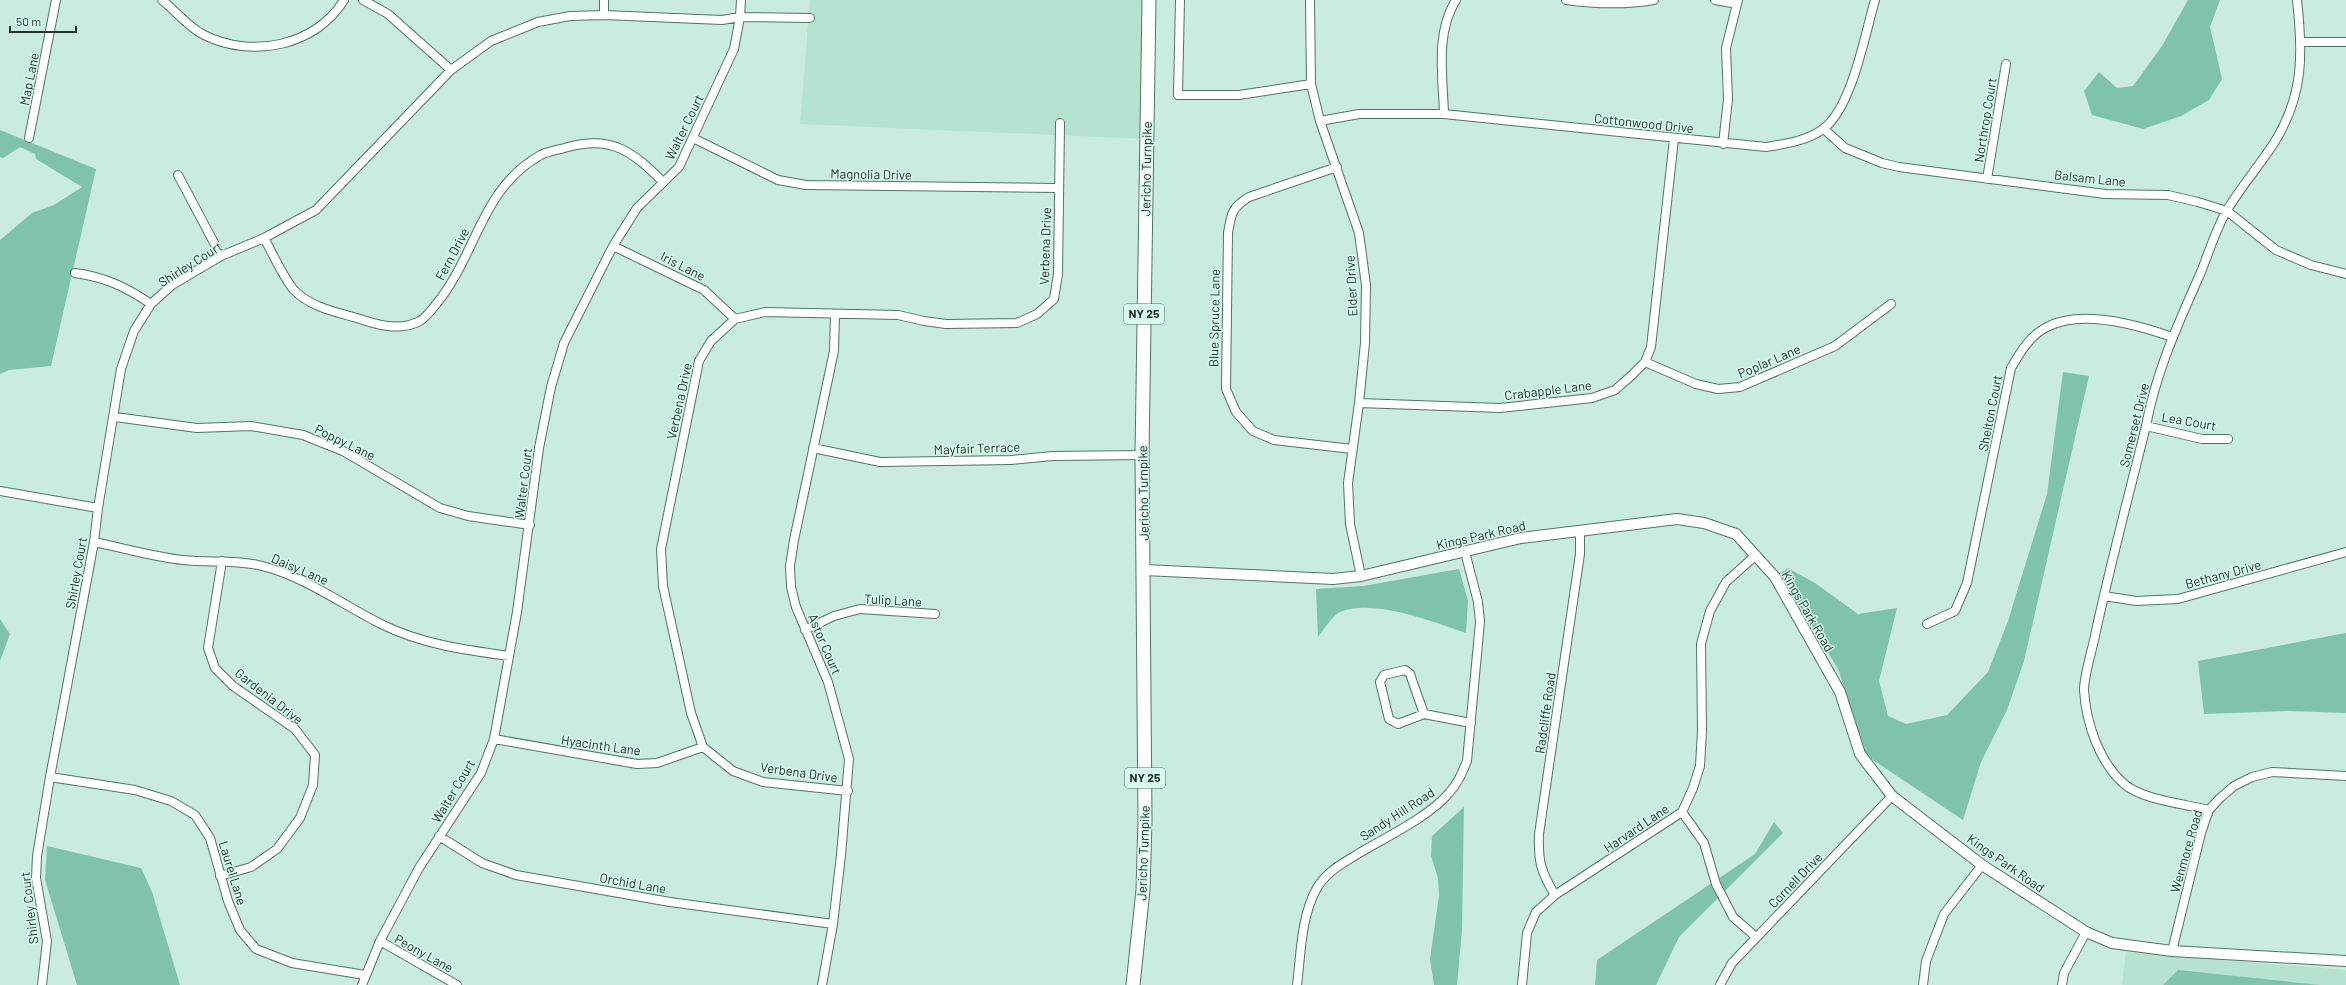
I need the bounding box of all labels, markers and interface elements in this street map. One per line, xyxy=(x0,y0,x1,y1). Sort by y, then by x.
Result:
scale bar xyxy=(10,8,76,34)
text: 50 m xyxy=(16,14,41,28)
street label: Map Lane xyxy=(16,51,42,107)
street label: Northrop Court xyxy=(1970,76,2000,164)
street label: Walter Court xyxy=(661,92,707,162)
street label: Cottonwood Drive xyxy=(1593,110,1695,136)
street label: Jericho Turnpike xyxy=(1137,121,1155,217)
street label: Magnolia Drive xyxy=(830,165,912,183)
street label: Balsam Lane xyxy=(2053,166,2127,190)
street label: Verbena Drive xyxy=(1036,207,1054,285)
street label: Fern Drive xyxy=(432,225,472,283)
street label: Shirley Court xyxy=(155,238,225,290)
street label: Iris Lane xyxy=(658,248,708,284)
street label: Elder Drive xyxy=(1341,255,1361,317)
street label: Blue Spruce Lane xyxy=(1205,269,1223,367)
road number: NY 25 xyxy=(1124,304,1164,324)
street label: Poplar Lane xyxy=(1735,341,1803,381)
street label: Verbena Drive xyxy=(663,361,695,441)
street label: Shelton Court xyxy=(1975,374,2005,452)
street label: Crabapple Lane xyxy=(1503,377,1593,403)
street label: Somerset Drive xyxy=(2116,381,2152,469)
street label: Lea Court xyxy=(2160,408,2218,434)
street label: Poppy Lane xyxy=(312,421,378,464)
street label: Mayfair Terrace xyxy=(933,438,1021,458)
street label: Jericho Turnpike xyxy=(1134,445,1152,541)
street label: Walter Court xyxy=(511,447,535,519)
street label: Kings Park Road xyxy=(1435,517,1527,553)
street label: Shirley Court xyxy=(62,536,90,610)
street label: Daisy Lane xyxy=(269,550,331,588)
street label: Bethany Drive xyxy=(2183,556,2263,592)
street label: Kings Park Road xyxy=(1778,568,1838,654)
street label: Tulip Lane xyxy=(864,590,922,610)
street label: Astor Court xyxy=(805,611,845,677)
street label: Gardenia Drive xyxy=(232,665,306,728)
street label: Radcliffe Road xyxy=(1531,671,1559,755)
street label: Hyacinth Lane xyxy=(560,731,642,759)
street label: Walter Court xyxy=(428,757,478,825)
street label: Verbena Drive xyxy=(759,759,839,785)
road number: NY 25 xyxy=(1125,768,1165,788)
street label: Sandy Hill Road xyxy=(1357,784,1437,844)
street label: Harvard Lane xyxy=(1600,800,1672,856)
street label: Jericho Turnpike xyxy=(1133,805,1153,901)
street label: Wenmore Road xyxy=(2167,808,2205,894)
street label: Kings Park Road xyxy=(1964,830,2048,896)
street label: Laurel Lane xyxy=(216,839,250,907)
street label: Cornell Drive xyxy=(1765,849,1825,911)
street label: Orchid Lane xyxy=(598,869,668,897)
street label: Shirley Court xyxy=(17,871,41,945)
street label: Peony Lane xyxy=(392,930,456,976)

